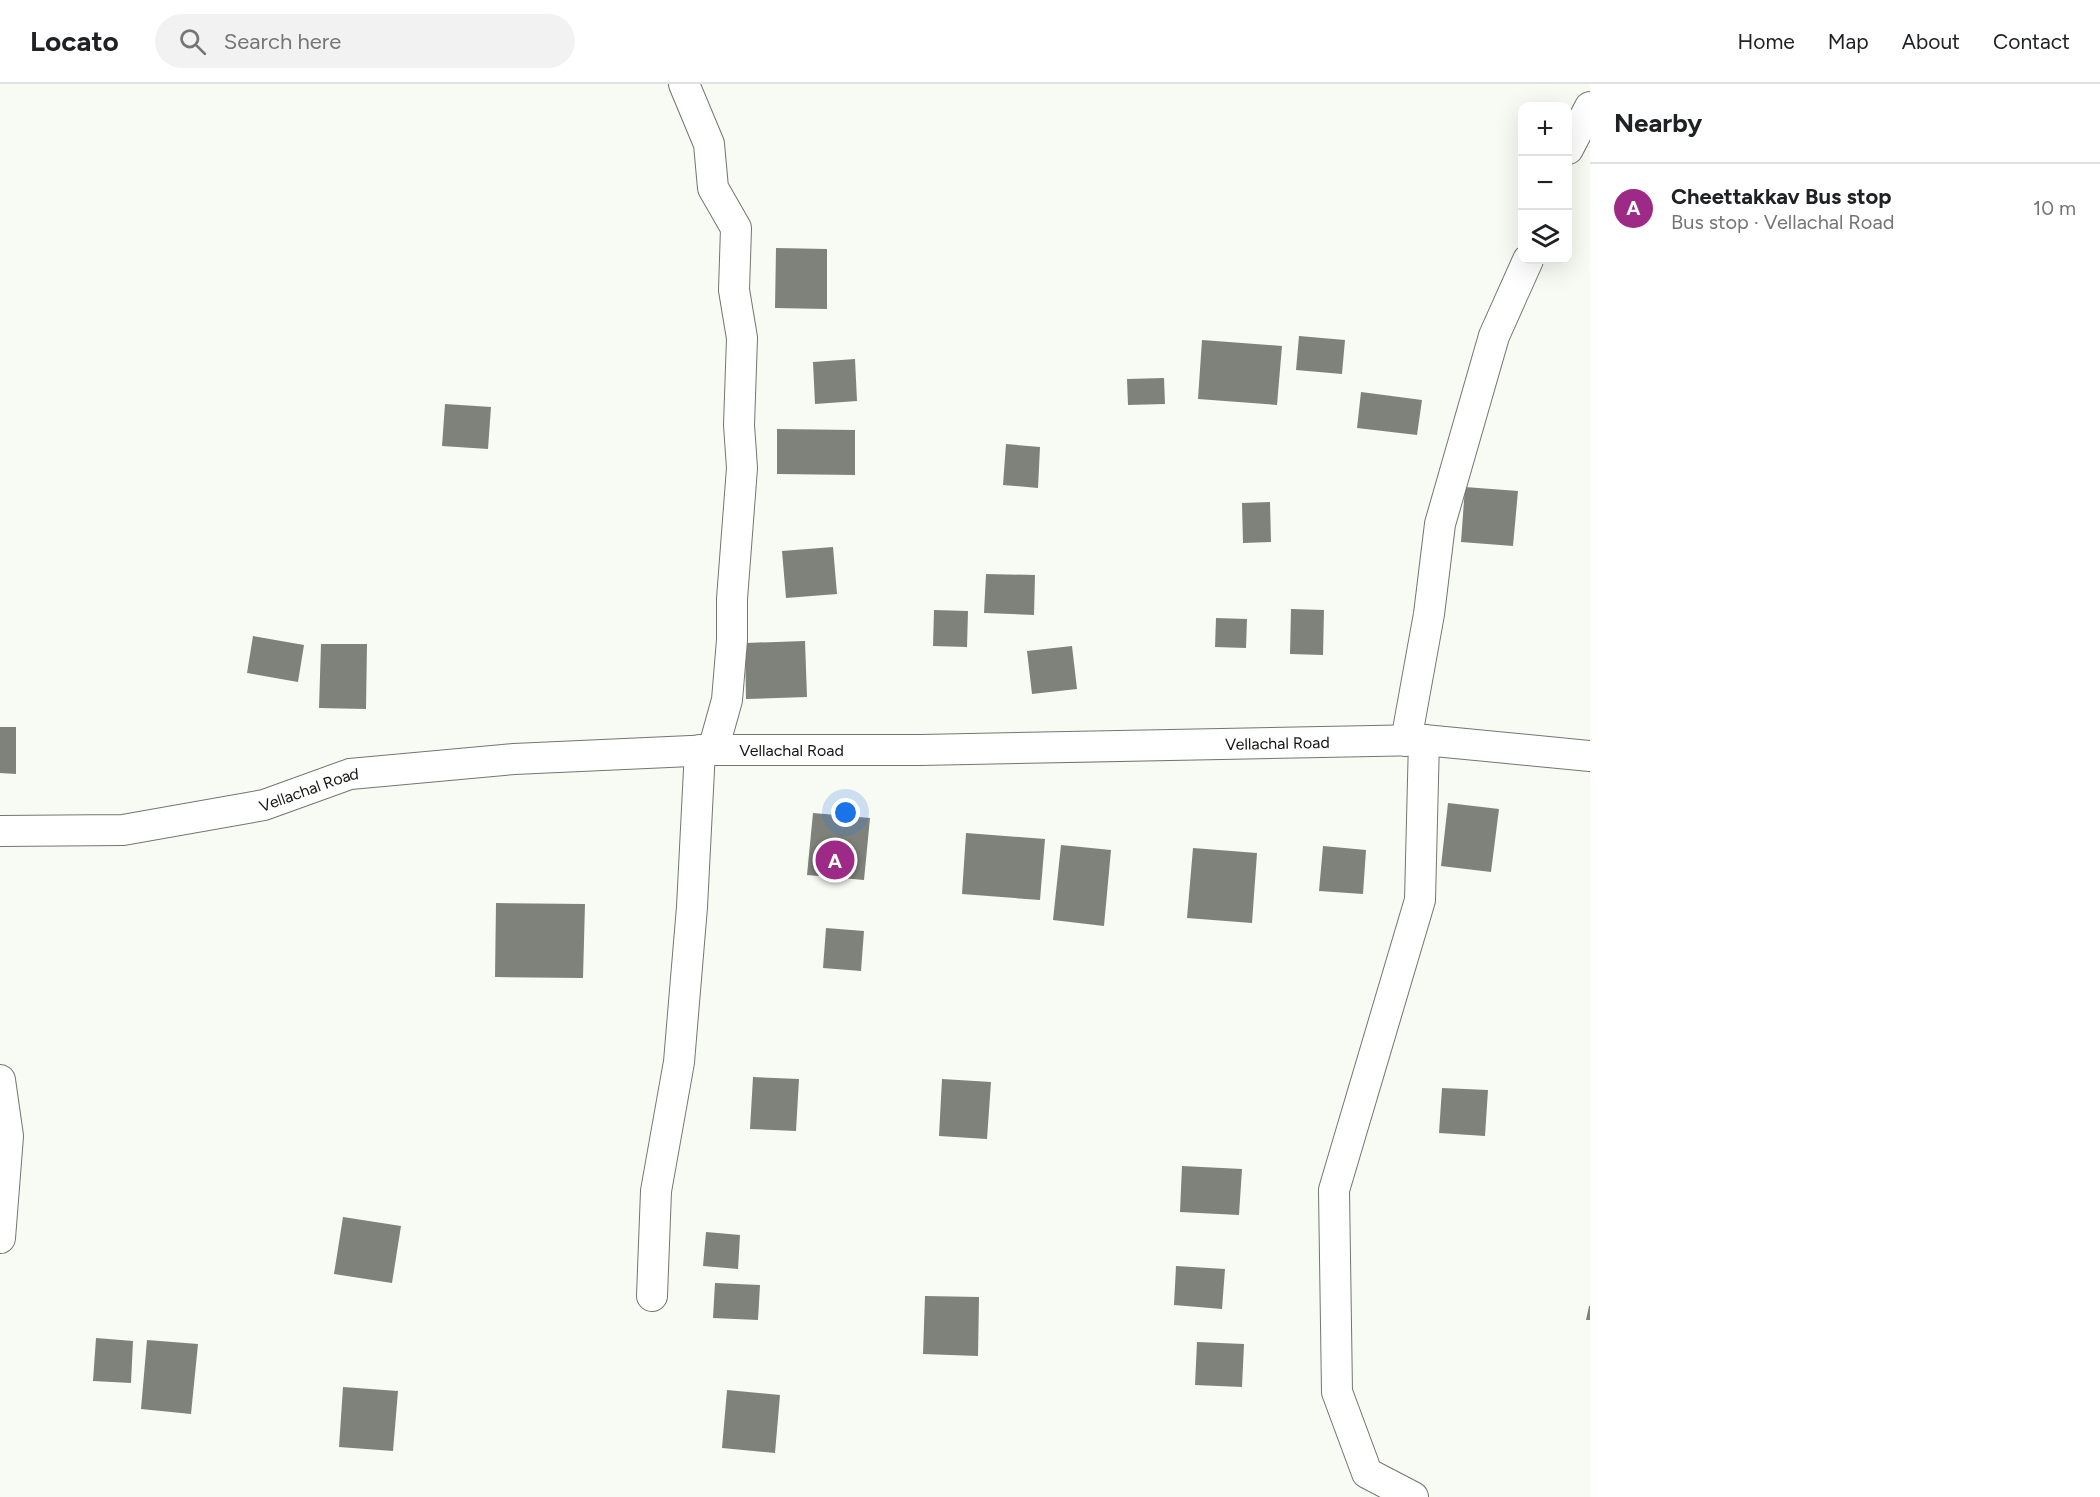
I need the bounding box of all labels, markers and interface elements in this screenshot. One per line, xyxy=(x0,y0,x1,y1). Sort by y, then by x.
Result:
search box xyxy=(155,14,575,68)
text: Locato xyxy=(30,24,119,58)
icon: search xyxy=(176,25,209,58)
text: Search here xyxy=(224,28,341,55)
text: Home xyxy=(1738,29,1795,54)
text: Map xyxy=(1828,29,1869,54)
text: About xyxy=(1902,29,1960,54)
text: Contact xyxy=(1993,29,2070,54)
map controls xyxy=(1518,102,1572,264)
button: + xyxy=(1518,102,1572,156)
text: Nearby xyxy=(1614,107,1702,139)
button: − xyxy=(1518,156,1572,210)
text: Cheettakkav Bus stop xyxy=(1671,183,1891,210)
text: A xyxy=(1626,196,1641,220)
text: 10 m xyxy=(2033,196,2076,220)
button: layers xyxy=(1518,210,1572,264)
text: Bus stop · Vellachal Road xyxy=(1671,210,1894,234)
street label: Vellachal Road xyxy=(1225,732,1330,753)
street label: Vellachal Road xyxy=(739,741,844,760)
street label: Vellachal Road xyxy=(257,764,359,815)
your location xyxy=(831,798,860,827)
pin: A xyxy=(816,838,854,882)

